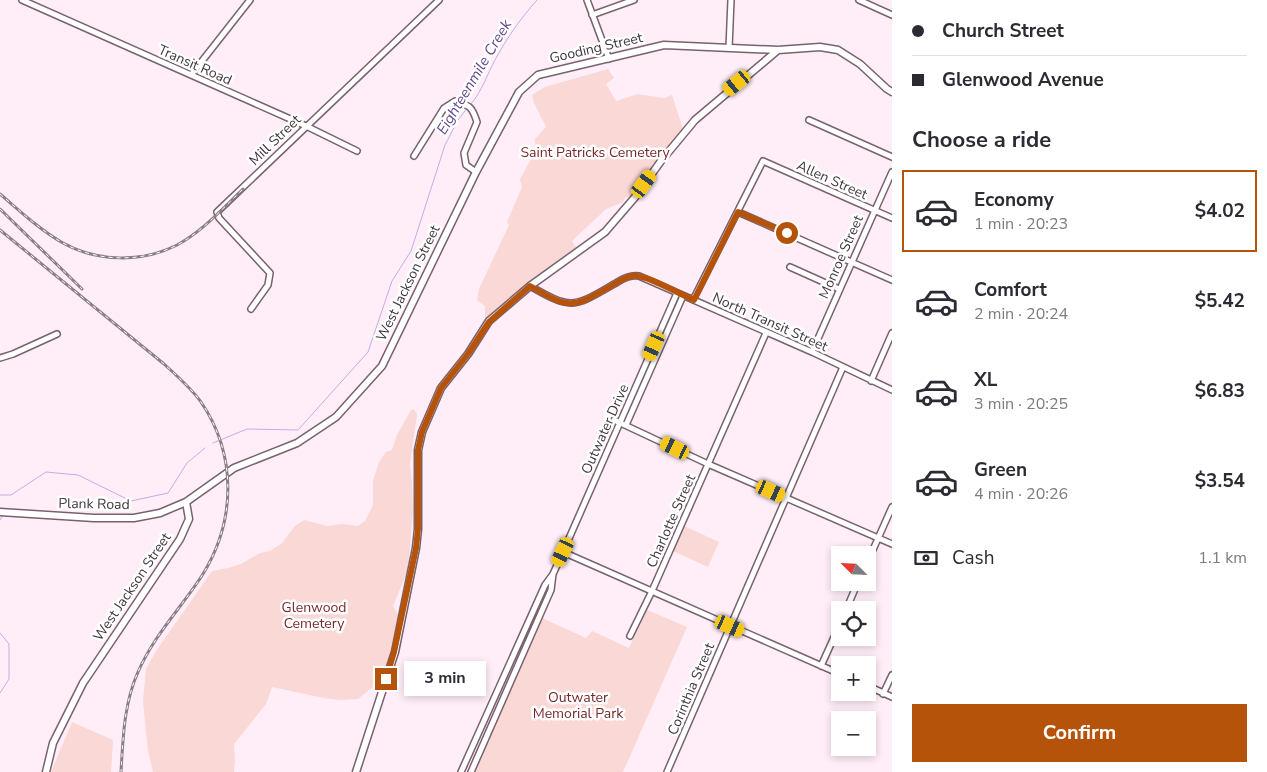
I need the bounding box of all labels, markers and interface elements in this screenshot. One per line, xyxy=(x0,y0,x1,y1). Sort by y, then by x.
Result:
water label: Eighteenmile Creek xyxy=(432,15,516,138)
text: Church Street xyxy=(942,18,1064,44)
street label: Gooding Street xyxy=(548,28,645,68)
street label: Transit Road xyxy=(155,40,235,90)
text: Glenwood Avenue xyxy=(942,67,1104,93)
car xyxy=(720,68,753,98)
street label: Mill Street xyxy=(245,110,305,170)
text: Choose a ride xyxy=(912,125,1051,155)
park label: Saint Patricks Cemetery xyxy=(520,143,670,162)
street label: Allen Street xyxy=(794,156,870,204)
car xyxy=(629,167,658,201)
text: Economy xyxy=(974,187,1054,213)
icon: car xyxy=(914,189,959,234)
text: $4.02 xyxy=(1195,198,1245,224)
street label: Monroe Street xyxy=(814,212,868,302)
text: 1 min · 20:23 xyxy=(974,213,1068,235)
street label: West Jackson Street xyxy=(372,222,444,344)
route start xyxy=(776,222,798,244)
text: Comfort xyxy=(974,277,1047,303)
icon: car xyxy=(914,279,959,324)
street label: North Transit Street xyxy=(709,288,831,356)
text: $5.42 xyxy=(1195,288,1245,314)
text: 2 min · 20:24 xyxy=(974,303,1068,325)
car xyxy=(641,329,666,363)
text: XL xyxy=(974,367,997,393)
icon: car xyxy=(914,369,959,414)
text: $6.83 xyxy=(1195,378,1245,404)
street label: Outwater Drive xyxy=(577,381,633,477)
text: 3 min · 20:25 xyxy=(974,393,1068,415)
car xyxy=(658,435,691,461)
text: Green xyxy=(974,457,1027,483)
icon: car xyxy=(914,459,959,504)
text: $3.54 xyxy=(1195,468,1245,494)
street label: Charlotte Street xyxy=(642,471,700,571)
car xyxy=(754,478,787,504)
text: 4 min · 20:26 xyxy=(974,483,1068,505)
street label: Plank Road xyxy=(58,494,130,514)
street label: West Jackson Street xyxy=(89,529,175,645)
car xyxy=(549,535,576,569)
icon: cash xyxy=(912,544,940,572)
text: Cash xyxy=(952,545,994,571)
north arrow xyxy=(831,546,876,591)
map controls xyxy=(831,546,876,756)
text: 1.1 km xyxy=(1198,547,1247,569)
park label: Glenwood Cemetery xyxy=(282,598,346,633)
button: locate xyxy=(831,601,876,646)
car xyxy=(713,613,746,639)
street label: Corinthia Street xyxy=(663,640,719,738)
button: + xyxy=(831,656,876,701)
callout: 3 min xyxy=(404,662,486,696)
text: 3 min xyxy=(424,667,466,689)
route end xyxy=(375,668,397,690)
park label: Outwater Memorial Park xyxy=(533,688,624,723)
button: Confirm xyxy=(912,704,1247,762)
button: − xyxy=(831,711,876,756)

